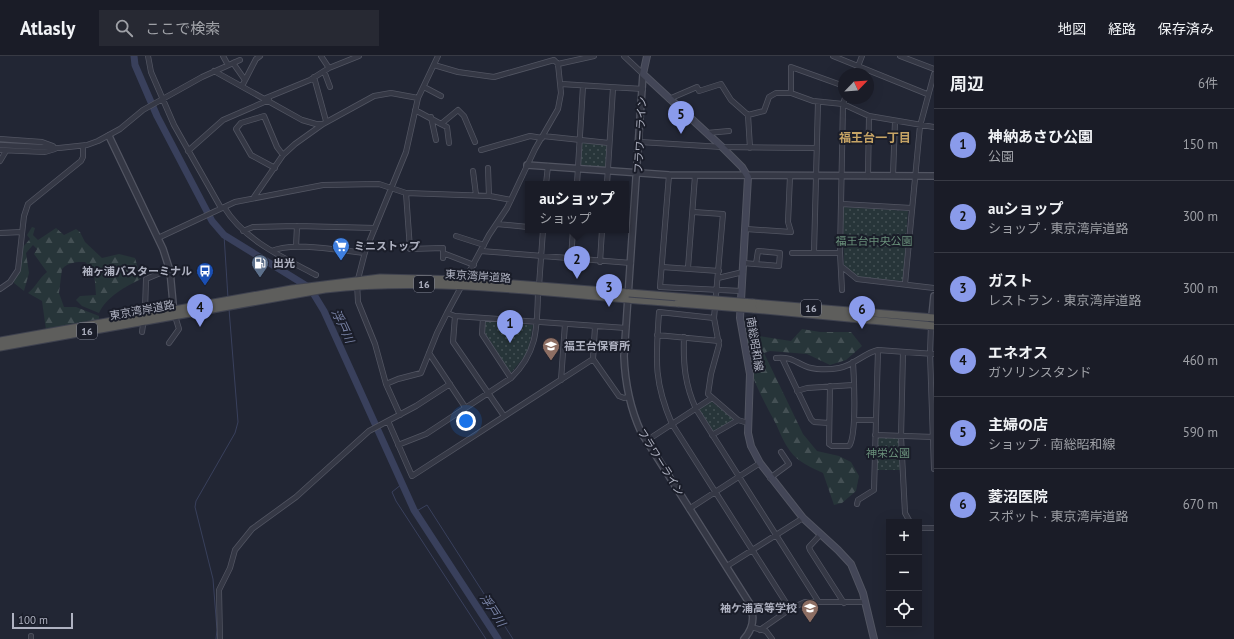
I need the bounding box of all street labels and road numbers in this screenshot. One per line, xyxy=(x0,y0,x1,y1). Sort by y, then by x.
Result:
street label: フラワーライン xyxy=(631,96,649,174)
street label: 東京湾岸道路 xyxy=(445,267,511,285)
road number: 16 xyxy=(414,276,434,292)
street label: 東京湾岸道路 xyxy=(108,297,176,323)
road number: 16 xyxy=(801,300,821,316)
street label: 南総昭和線 xyxy=(744,316,766,372)
road number: 16 xyxy=(77,323,97,339)
street label: フラワーライン xyxy=(635,426,687,498)

